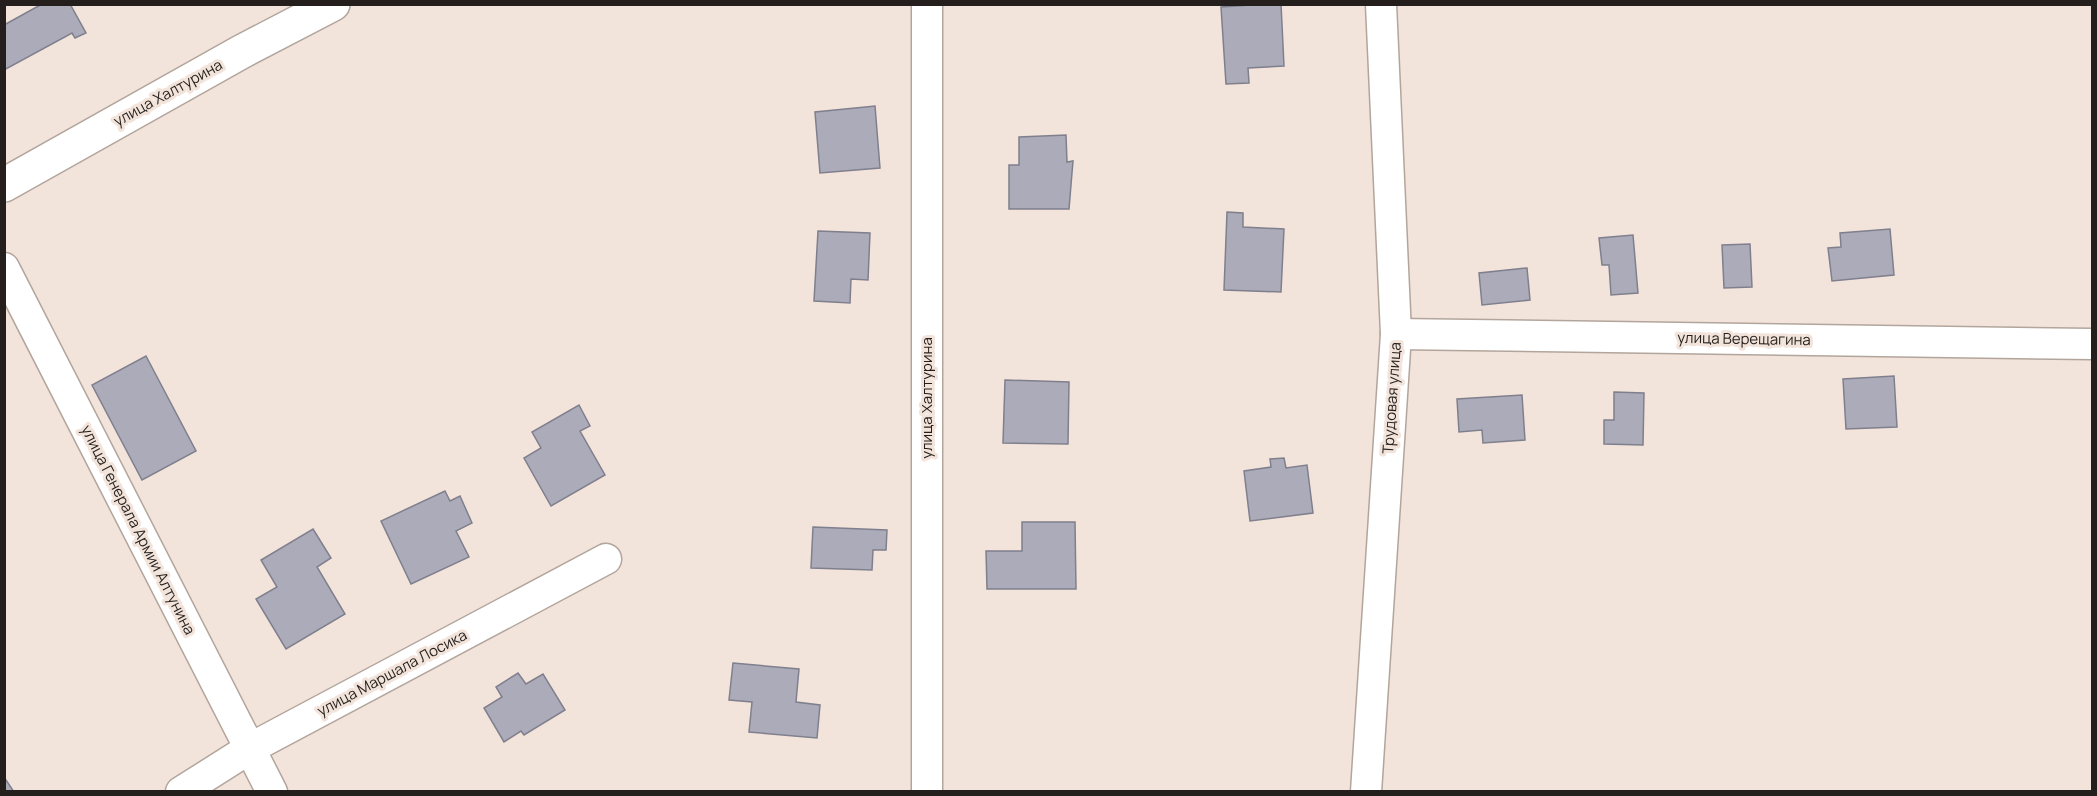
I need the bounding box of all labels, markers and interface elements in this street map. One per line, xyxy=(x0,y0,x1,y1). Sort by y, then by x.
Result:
street label: улица Халтурина xyxy=(110,54,226,131)
street label: улица Верещагина xyxy=(1677,327,1811,350)
street label: улица Халтурина xyxy=(916,337,937,459)
street label: Трудовая улица xyxy=(1377,341,1406,455)
street label: улица Генерала Армии Алтунина xyxy=(76,421,201,638)
street label: улица Маршала Лосика xyxy=(313,624,470,721)

